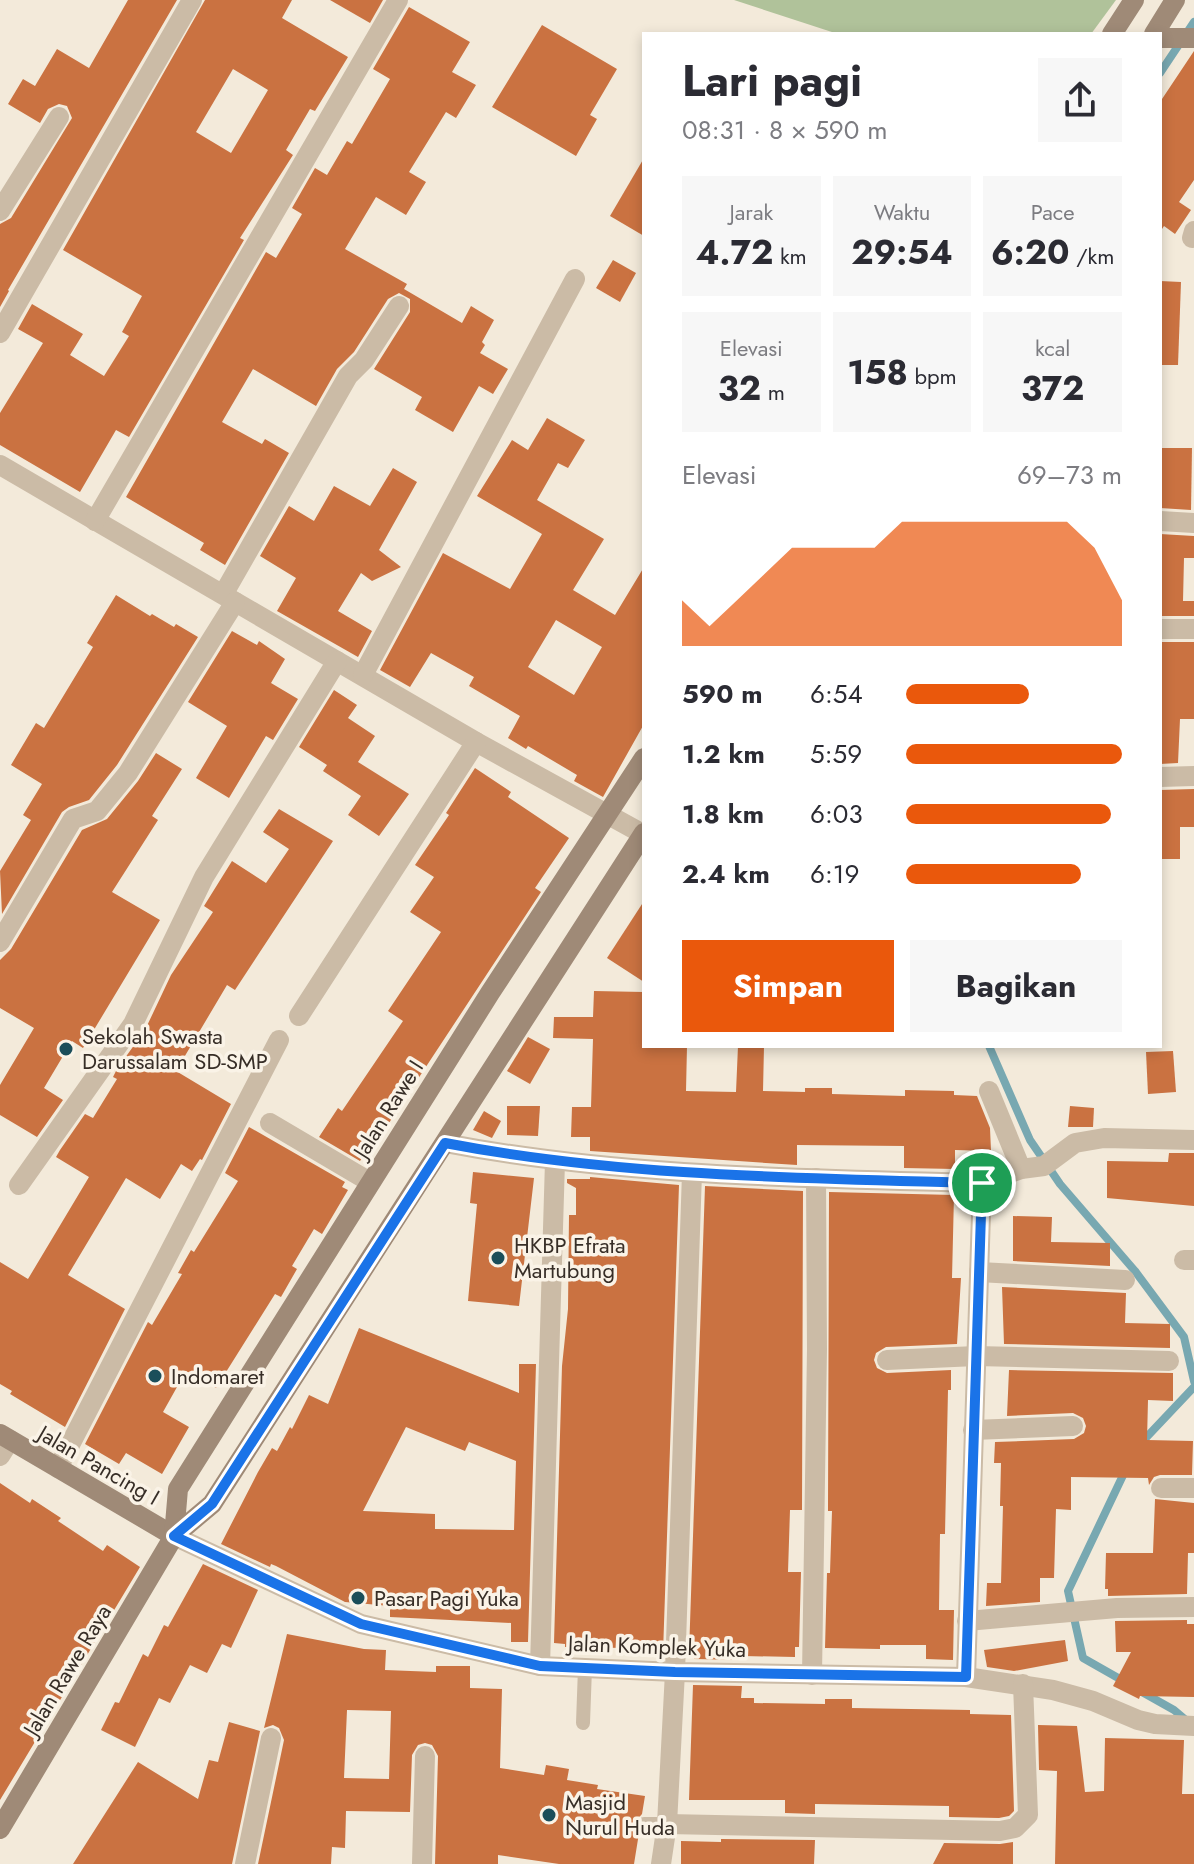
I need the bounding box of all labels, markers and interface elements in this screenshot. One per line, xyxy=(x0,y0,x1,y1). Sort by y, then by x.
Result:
text: Lari pagi xyxy=(682,49,862,113)
button: share xyxy=(1038,58,1122,142)
text: 08:31 · 8 × 590 m xyxy=(682,111,888,149)
text: Jarak xyxy=(729,196,773,228)
text: Waktu xyxy=(874,196,930,228)
text: Pace xyxy=(1031,196,1075,228)
text: 4.72 xyxy=(696,228,773,277)
text: 29:54 xyxy=(851,228,953,277)
text: 6:20 xyxy=(991,228,1070,277)
text: km xyxy=(773,240,807,272)
text: /km xyxy=(1070,240,1114,272)
text: Elevasi xyxy=(720,332,783,364)
text: kcal xyxy=(1035,332,1070,364)
text: 158 xyxy=(847,348,908,397)
text: bpm xyxy=(908,360,957,392)
text: 32 xyxy=(718,364,761,413)
text: 372 xyxy=(1021,364,1084,413)
text: m xyxy=(761,376,785,408)
text: Elevasi xyxy=(682,456,756,494)
text: 69–73 m xyxy=(1017,456,1122,494)
text: 590 m xyxy=(682,675,763,713)
text: 6:54 xyxy=(810,675,863,713)
text: 1.2 km xyxy=(682,735,765,773)
text: 5:59 xyxy=(810,735,862,773)
text: 1.8 km xyxy=(682,795,764,833)
text: 6:03 xyxy=(810,795,863,833)
text: 2.4 km xyxy=(682,855,770,893)
text: 6:19 xyxy=(810,855,859,893)
button: Simpan xyxy=(682,940,894,1032)
button: Bagikan xyxy=(910,940,1122,1032)
place label: Sekolah Swasta Darussalam SD-SMP xyxy=(82,1020,268,1077)
marker: Sekolah Swasta Darussalam SD-SMP xyxy=(57,1040,75,1058)
street label: Jalan Rawe I xyxy=(344,1054,431,1167)
pin xyxy=(948,1149,1016,1217)
icon: arrive xyxy=(960,1161,1004,1205)
place label: HKBP Efrata Martubung xyxy=(514,1229,625,1286)
marker: HKBP Efrata Martubung xyxy=(489,1249,507,1267)
place label: Indomaret xyxy=(171,1360,265,1392)
marker: Indomaret xyxy=(146,1367,164,1385)
street label: Jalan Pancing I xyxy=(30,1416,166,1513)
place label: Pasar Pagi Yuka xyxy=(374,1582,519,1614)
marker: Pasar Pagi Yuka xyxy=(349,1589,367,1607)
street label: Jalan Rawe Raya xyxy=(14,1598,119,1744)
street label: Jalan Komplek Yuka xyxy=(564,1627,747,1665)
place label: Masjid Nurul Huda xyxy=(565,1786,675,1843)
marker: Masjid Nurul Huda xyxy=(540,1806,558,1824)

